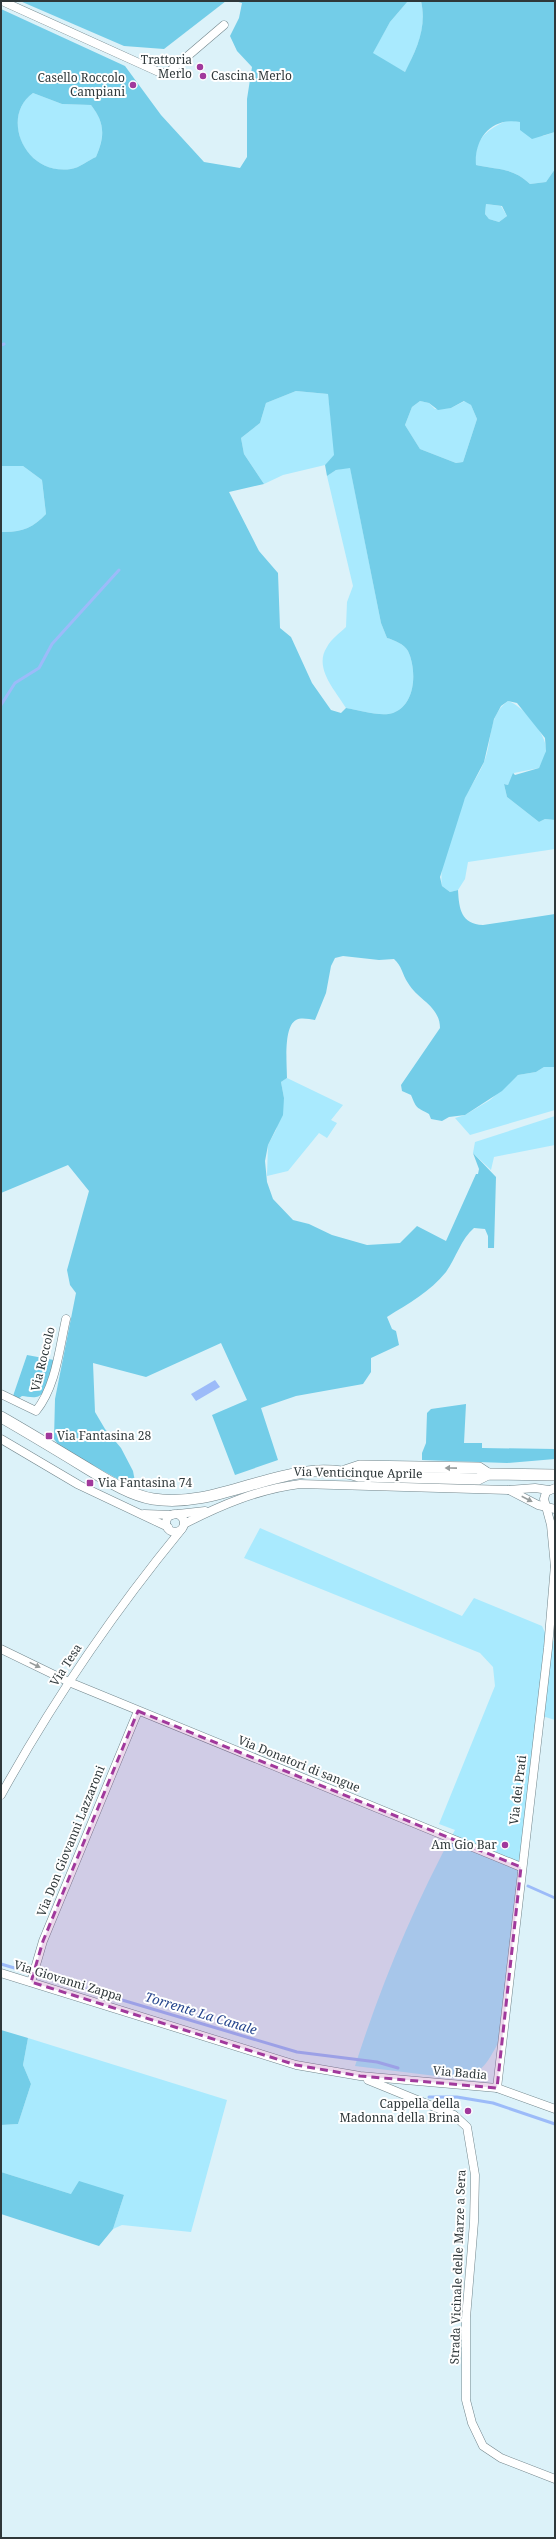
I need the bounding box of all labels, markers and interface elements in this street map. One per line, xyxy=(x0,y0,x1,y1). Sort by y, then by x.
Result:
place label: Trattoria Merlo xyxy=(141,51,192,82)
marker: Trattoria Merlo xyxy=(195,62,205,72)
place label: Cascina Merlo xyxy=(211,67,292,84)
place label: Casello Roccolo Campiani xyxy=(37,69,125,100)
marker: Cascina Merlo xyxy=(198,71,208,81)
marker: Casello Roccolo Campiani xyxy=(128,80,138,90)
street label: Via Roccolo xyxy=(26,1325,59,1393)
place label: Via Fantasina 28 xyxy=(57,1427,151,1444)
marker: Via Fantasina 28 xyxy=(44,1431,54,1441)
street label: Via Venticinque Aprile xyxy=(293,1463,423,1482)
one-way arrow xyxy=(445,1464,457,1471)
place label: Via Fantasina 74 xyxy=(98,1474,192,1491)
marker: Via Fantasina 74 xyxy=(85,1478,95,1488)
one-way arrow xyxy=(521,1496,533,1502)
street label: Via Tesa xyxy=(46,1640,86,1689)
one-way arrow xyxy=(29,1662,41,1668)
street label: Via Donatori di sangue xyxy=(236,1731,363,1796)
street label: Via dei Prati xyxy=(505,1754,530,1826)
street label: Via Don Giovanni Lazzaroni xyxy=(32,1763,109,1919)
place label: Am Gio Bar xyxy=(431,1836,497,1853)
marker: Am Gio Bar xyxy=(500,1840,510,1850)
street label: Via Giovanni Zappa xyxy=(12,1956,125,2005)
water label: Torrente La Canale xyxy=(143,1987,260,2039)
street label: Via Badia xyxy=(432,2062,488,2083)
place label: Cappella della Madonna della Brina xyxy=(339,2095,460,2126)
marker: Cappella della Madonna della Brina xyxy=(463,2106,473,2116)
street label: Strada Vicinale delle Marze a Sera xyxy=(446,2169,469,2365)

